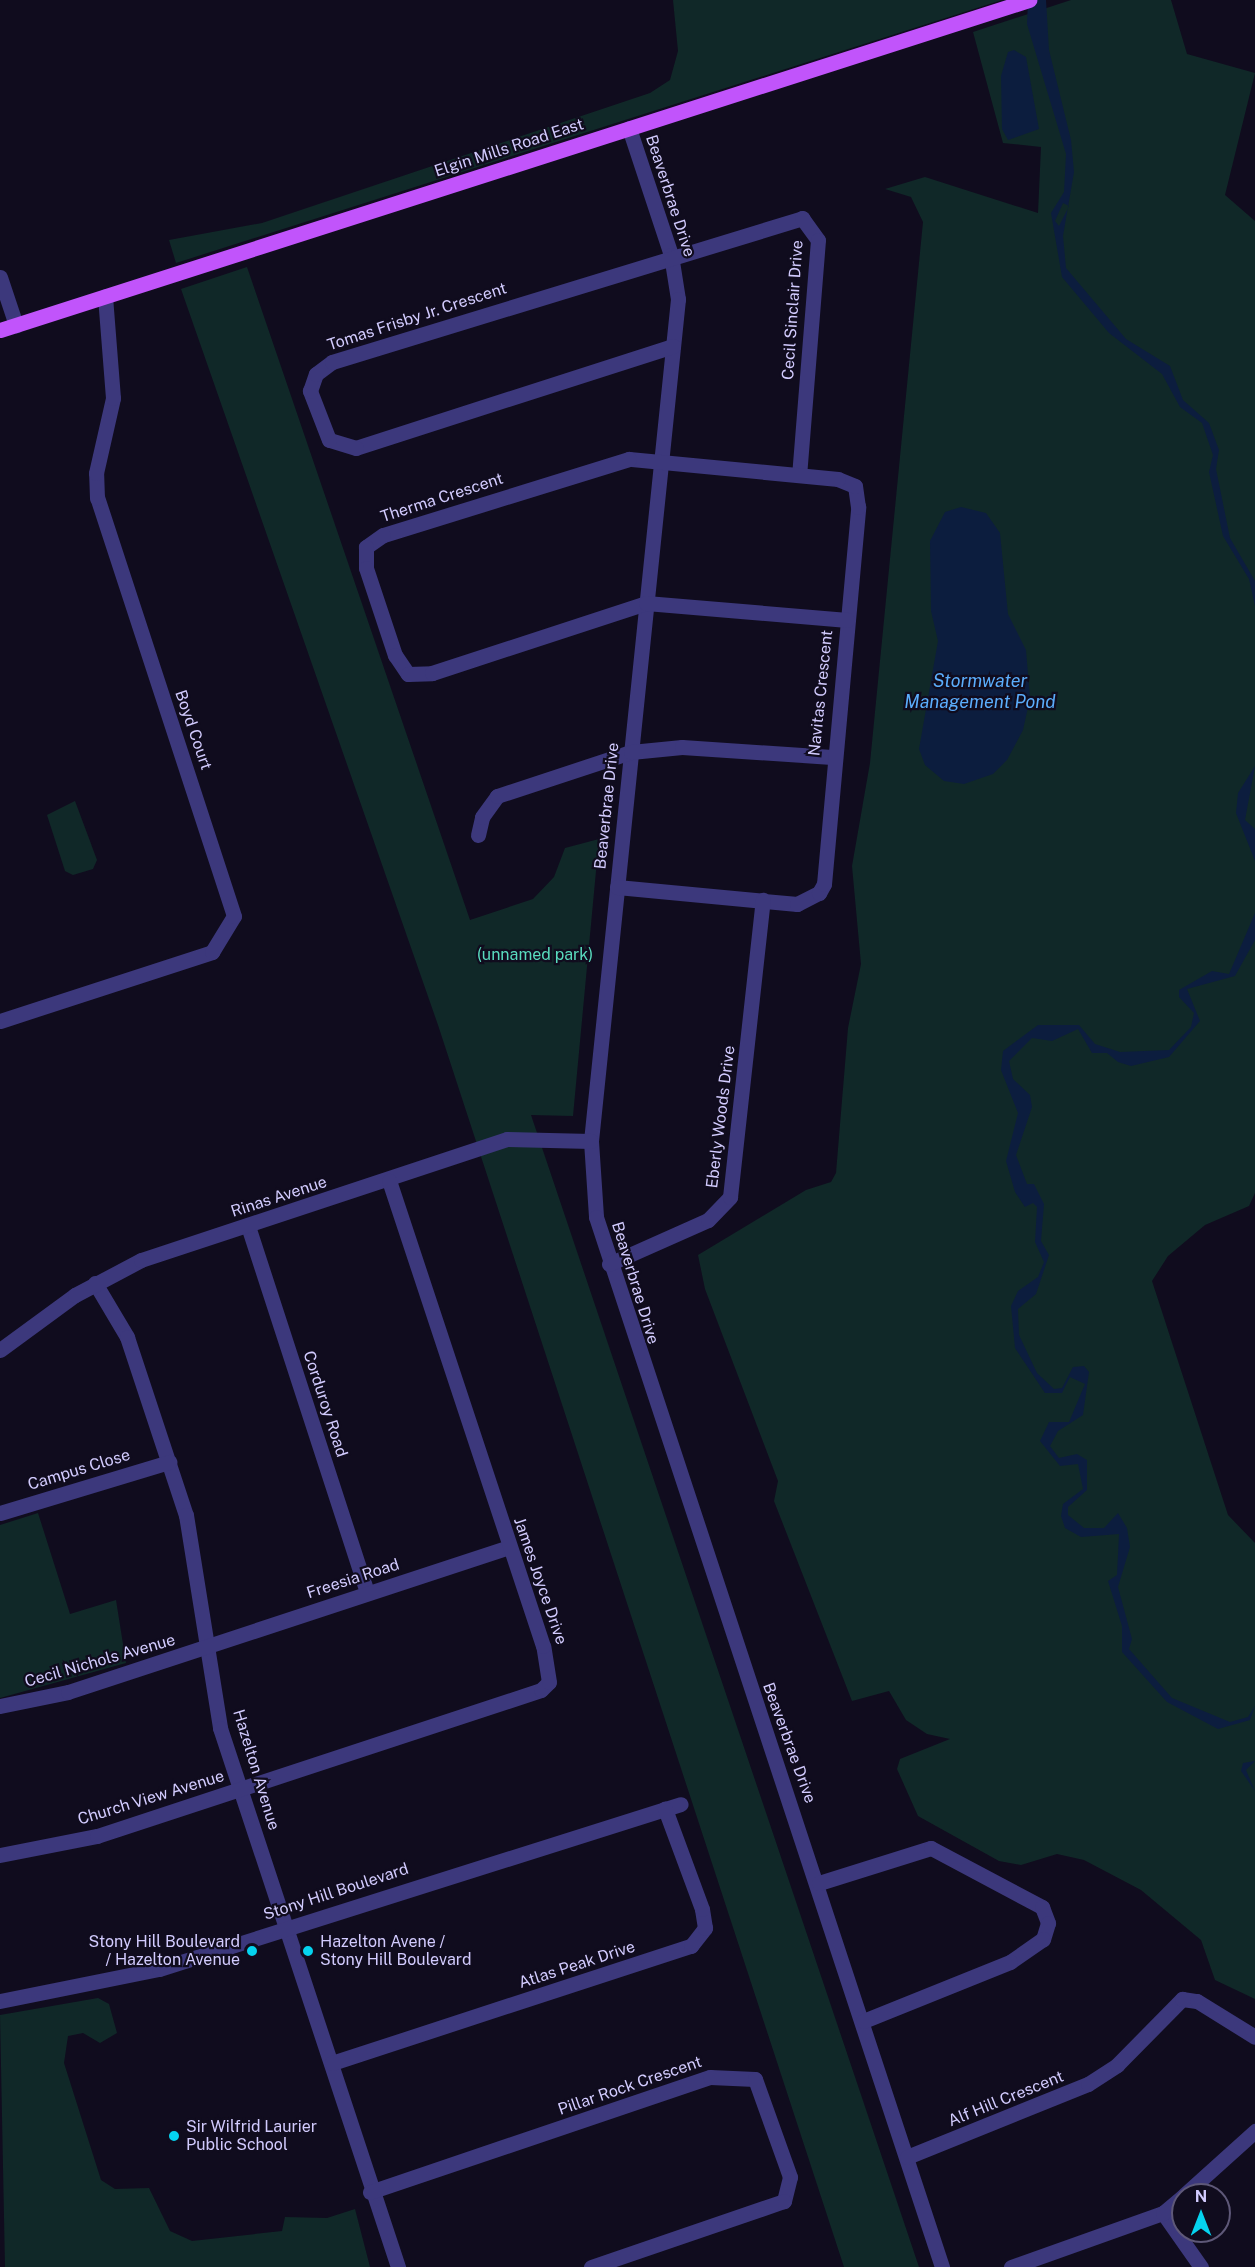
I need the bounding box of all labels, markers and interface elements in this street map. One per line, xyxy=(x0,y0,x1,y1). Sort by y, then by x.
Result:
street label: Elgin Mills Road East xyxy=(432,115,586,181)
street label: Beaverbrae Drive xyxy=(641,133,699,259)
street label: Cecil Sinclair Drive xyxy=(779,239,807,381)
street label: Tomas Frisby Jr. Crescent xyxy=(325,279,509,355)
street label: Therma Crescent xyxy=(378,469,506,527)
street label: Navitas Crescent xyxy=(805,629,837,757)
water label: Stormwater Management Pond xyxy=(904,671,1056,714)
street label: Boyd Court xyxy=(170,688,216,772)
street label: Beaverbrae Drive xyxy=(591,742,623,870)
park label: (unnamed park) xyxy=(477,945,593,965)
street label: Eberly Woods Drive xyxy=(703,1044,739,1190)
street label: Rinas Avenue xyxy=(229,1172,329,1222)
street label: Beaverbrae Drive xyxy=(607,1219,663,1347)
street label: Corduroy Road xyxy=(299,1348,351,1460)
street label: Campus Close xyxy=(26,1445,132,1495)
street label: James Joyce Drive xyxy=(509,1515,571,1647)
street label: Freesia Road xyxy=(304,1555,402,1603)
street label: Cecil Nichols Avenue xyxy=(22,1630,178,1692)
street label: Beaverbrae Drive xyxy=(758,1680,820,1806)
street label: Hazelton Avenue xyxy=(229,1707,283,1833)
street label: Church View Avenue xyxy=(75,1767,227,1829)
street label: Stony Hill Boulevard xyxy=(261,1859,411,1925)
place label: Stony Hill Boulevard / Hazelton Avenue xyxy=(89,1932,240,1970)
place label: Hazelton Avene / Stony Hill Boulevard xyxy=(320,1932,471,1970)
street label: Atlas Peak Drive xyxy=(516,1937,638,1993)
marker: Stony Hill Boulevard / Hazelton Avenue xyxy=(245,1944,259,1958)
marker: Hazelton Avene / Stony Hill Boulevard xyxy=(301,1944,315,1958)
street label: Pillar Rock Crescent xyxy=(556,2052,704,2120)
street label: Alf Hill Crescent xyxy=(945,2067,1067,2131)
place label: Sir Wilfrid Laurier Public School xyxy=(186,2117,317,2155)
marker: Sir Wilfrid Laurier Public School xyxy=(167,2129,181,2143)
north arrow xyxy=(1171,2183,1231,2243)
text: N xyxy=(1195,2187,1207,2206)

